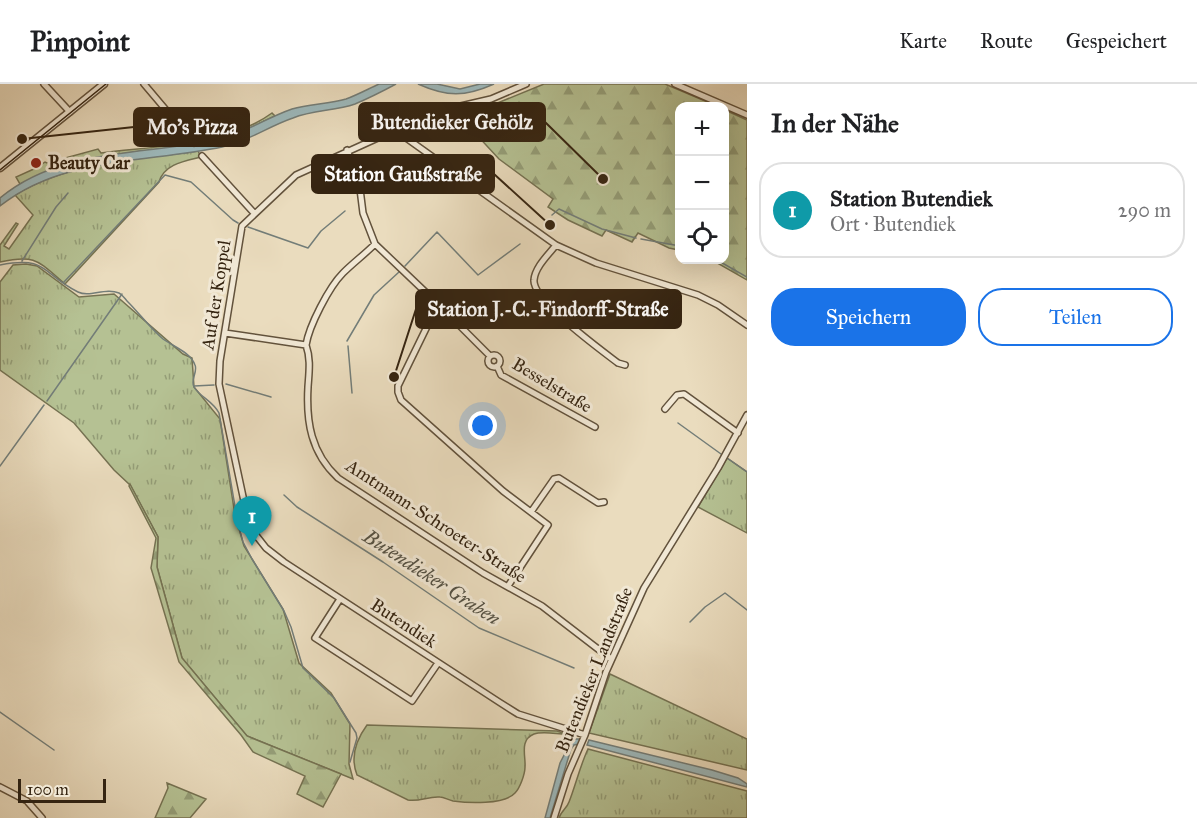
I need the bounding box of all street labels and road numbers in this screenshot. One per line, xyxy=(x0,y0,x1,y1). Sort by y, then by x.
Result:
street label: Auf der Koppel xyxy=(196,238,236,352)
street label: Besselstraße xyxy=(508,353,596,417)
street label: Amtmann-Schroeter-Straße xyxy=(341,454,530,588)
street label: Butendieker Landstraße xyxy=(551,584,637,756)
street label: Butendiek xyxy=(367,594,441,652)

